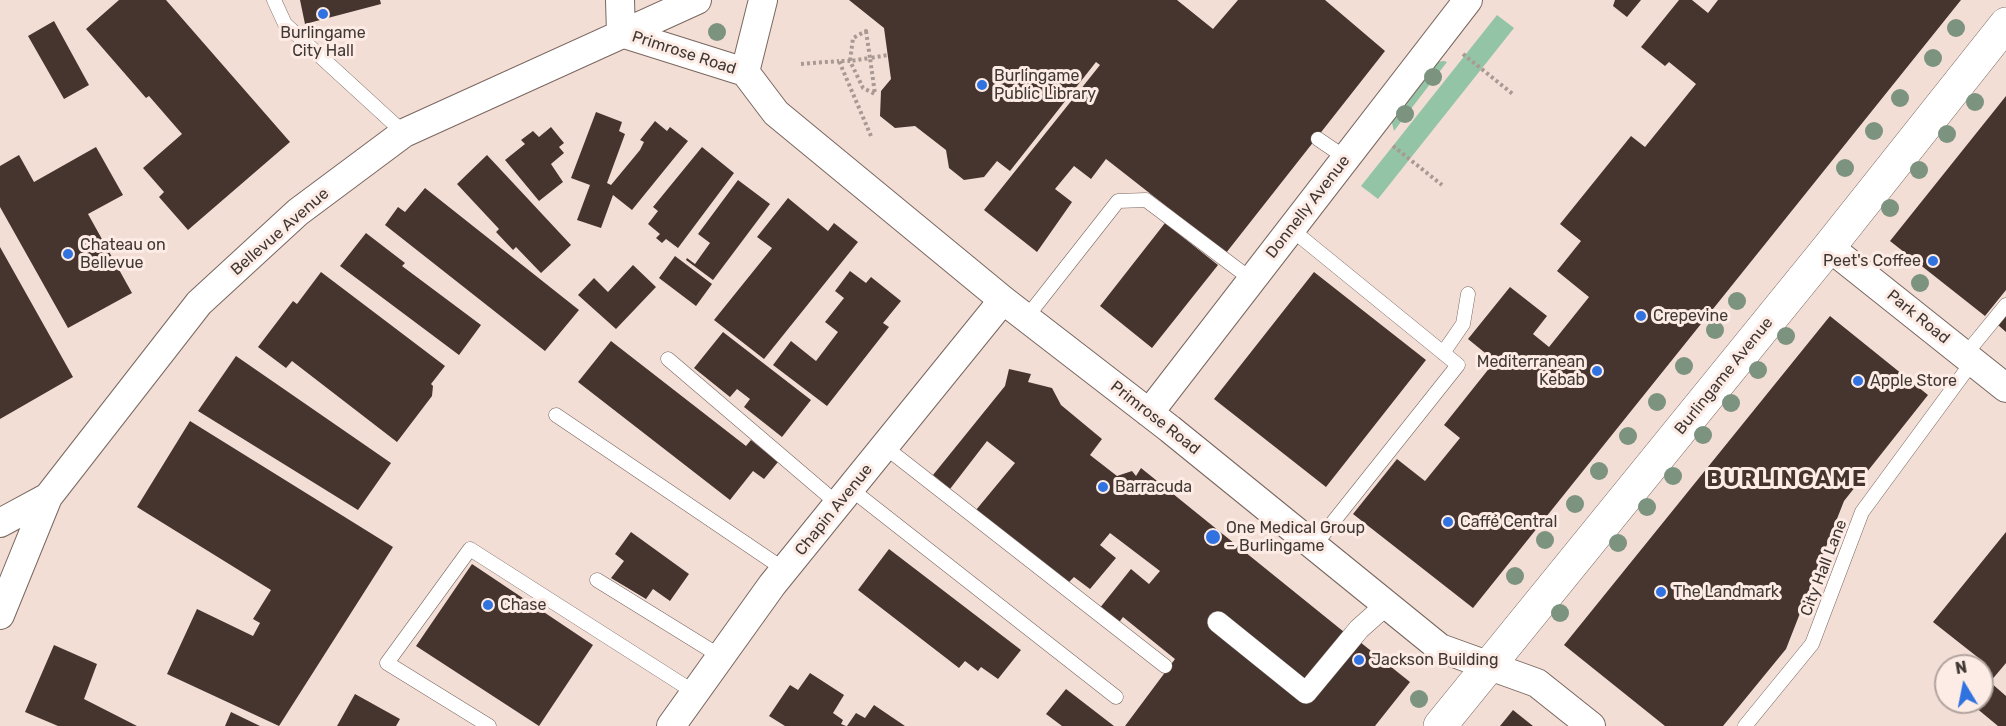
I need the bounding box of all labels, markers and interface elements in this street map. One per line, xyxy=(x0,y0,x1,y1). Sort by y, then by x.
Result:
marker: Burlingame City Hall xyxy=(316,7,330,21)
place label: Burlingame City Hall xyxy=(280,23,366,61)
street label: Primrose Road xyxy=(629,27,739,79)
place label: Burlingame Public Library xyxy=(994,66,1096,104)
marker: Burlingame Public Library xyxy=(975,78,989,92)
street label: Donnelly Avenue xyxy=(1262,152,1354,262)
street label: Bellevue Avenue xyxy=(227,184,333,280)
place label: Chateau on Bellevue xyxy=(80,235,166,273)
marker: Chateau on Bellevue xyxy=(61,247,75,261)
place label: Peet's Coffee xyxy=(1823,251,1921,271)
marker: Peet's Coffee xyxy=(1926,254,1940,268)
street label: Park Road xyxy=(1883,286,1953,348)
place label: Crepevine xyxy=(1653,306,1728,326)
marker: Crepevine xyxy=(1634,309,1648,323)
street label: Burlingame Avenue xyxy=(1671,313,1777,439)
place label: Mediterranean Kebab xyxy=(1477,352,1585,390)
marker: Mediterranean Kebab xyxy=(1590,364,1604,378)
place label: Apple Store xyxy=(1870,371,1957,391)
marker: Apple Store xyxy=(1851,374,1865,388)
street label: Primrose Road xyxy=(1106,377,1204,459)
street label: Chapin Avenue xyxy=(791,460,877,560)
district label: BURLINGAME xyxy=(1706,467,1868,493)
place label: Barracuda xyxy=(1115,477,1192,497)
marker: Barracuda xyxy=(1096,480,1110,494)
place label: Caffé Central xyxy=(1460,512,1557,532)
marker: Caffé Central xyxy=(1441,515,1455,529)
street label: City Hall Lane xyxy=(1797,517,1851,619)
place label: One Medical Group – Burlingame xyxy=(1226,518,1365,556)
marker: One Medical Group – Burlingame xyxy=(1204,528,1222,546)
place label: The Landmark xyxy=(1673,582,1779,602)
marker: The Landmark xyxy=(1654,585,1668,599)
place label: Chase xyxy=(500,595,546,615)
marker: Chase xyxy=(481,598,495,612)
place label: Jackson Building xyxy=(1371,650,1499,670)
marker: Jackson Building xyxy=(1352,653,1366,667)
north arrow xyxy=(1934,654,1994,714)
text: N xyxy=(1954,657,1968,678)

